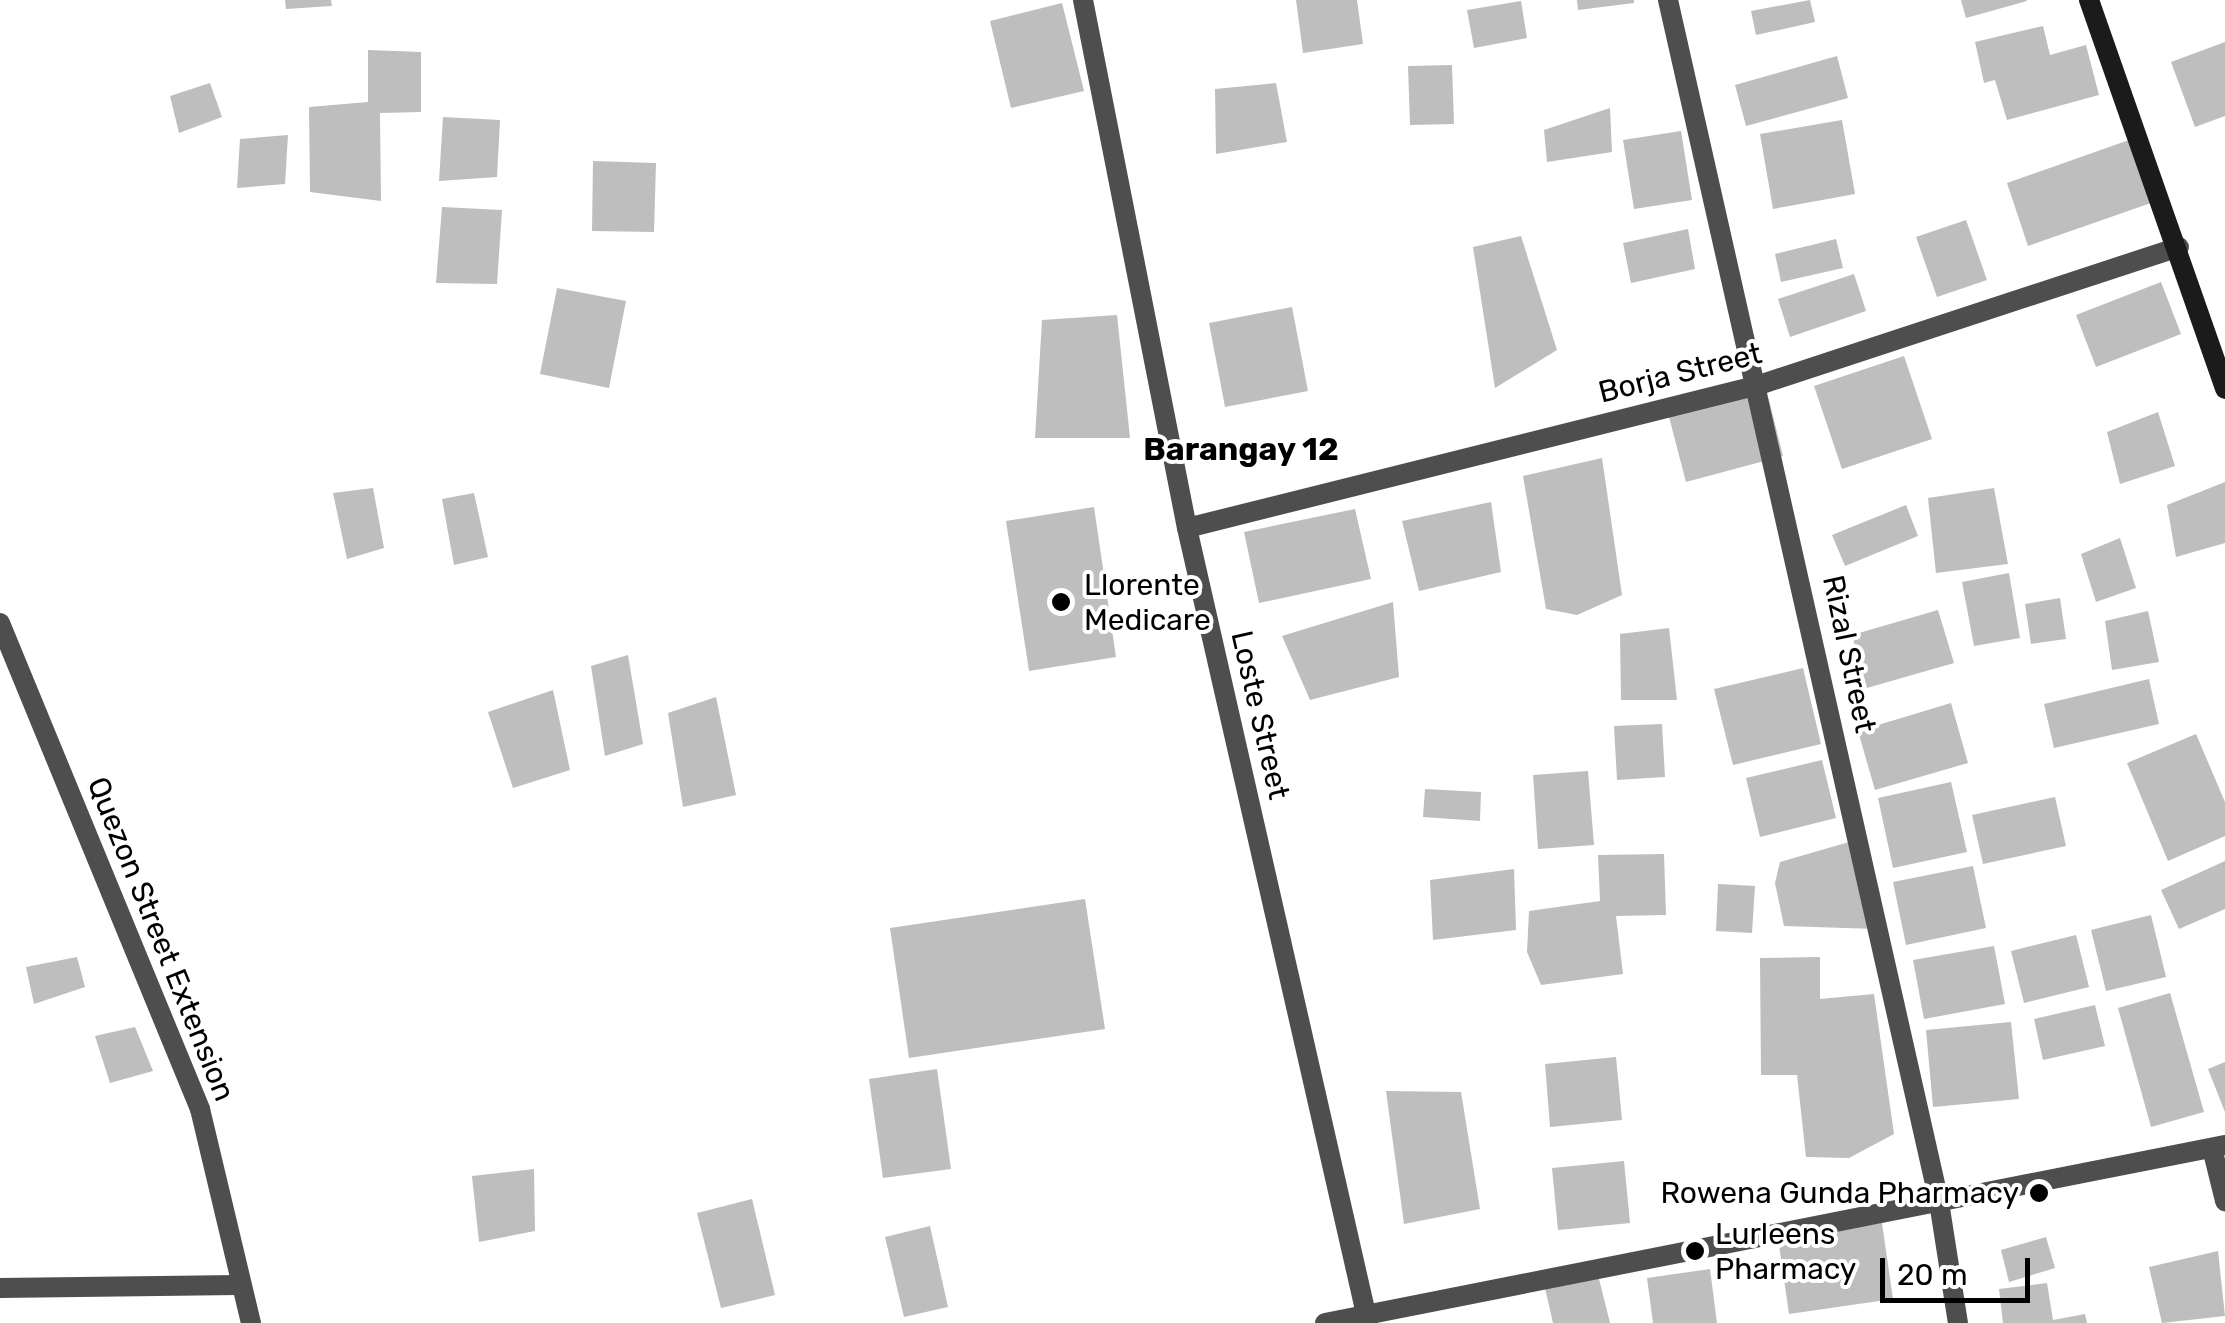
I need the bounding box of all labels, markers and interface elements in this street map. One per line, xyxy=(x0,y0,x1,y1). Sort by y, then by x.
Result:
street label: Borja Street xyxy=(1595,335,1765,411)
district label: Barangay 12 xyxy=(1143,430,1339,468)
place label: Llorente Medicare xyxy=(1084,567,1211,638)
street label: Rizal Street xyxy=(1815,572,1883,736)
marker: Llorente Medicare xyxy=(1048,589,1074,615)
street label: Loste Street xyxy=(1223,627,1297,803)
street label: Quezon Street Extension xyxy=(79,772,243,1106)
place label: Rowena Gunda Pharmacy xyxy=(1660,1175,2019,1211)
marker: Rowena Gunda Pharmacy xyxy=(2028,1182,2050,1204)
place label: Lurleens Pharmacy xyxy=(1715,1216,1856,1286)
scale bar xyxy=(1885,1238,2035,1300)
marker: Lurleens Pharmacy xyxy=(1684,1240,1706,1262)
text: 20 m xyxy=(1897,1257,1968,1293)

